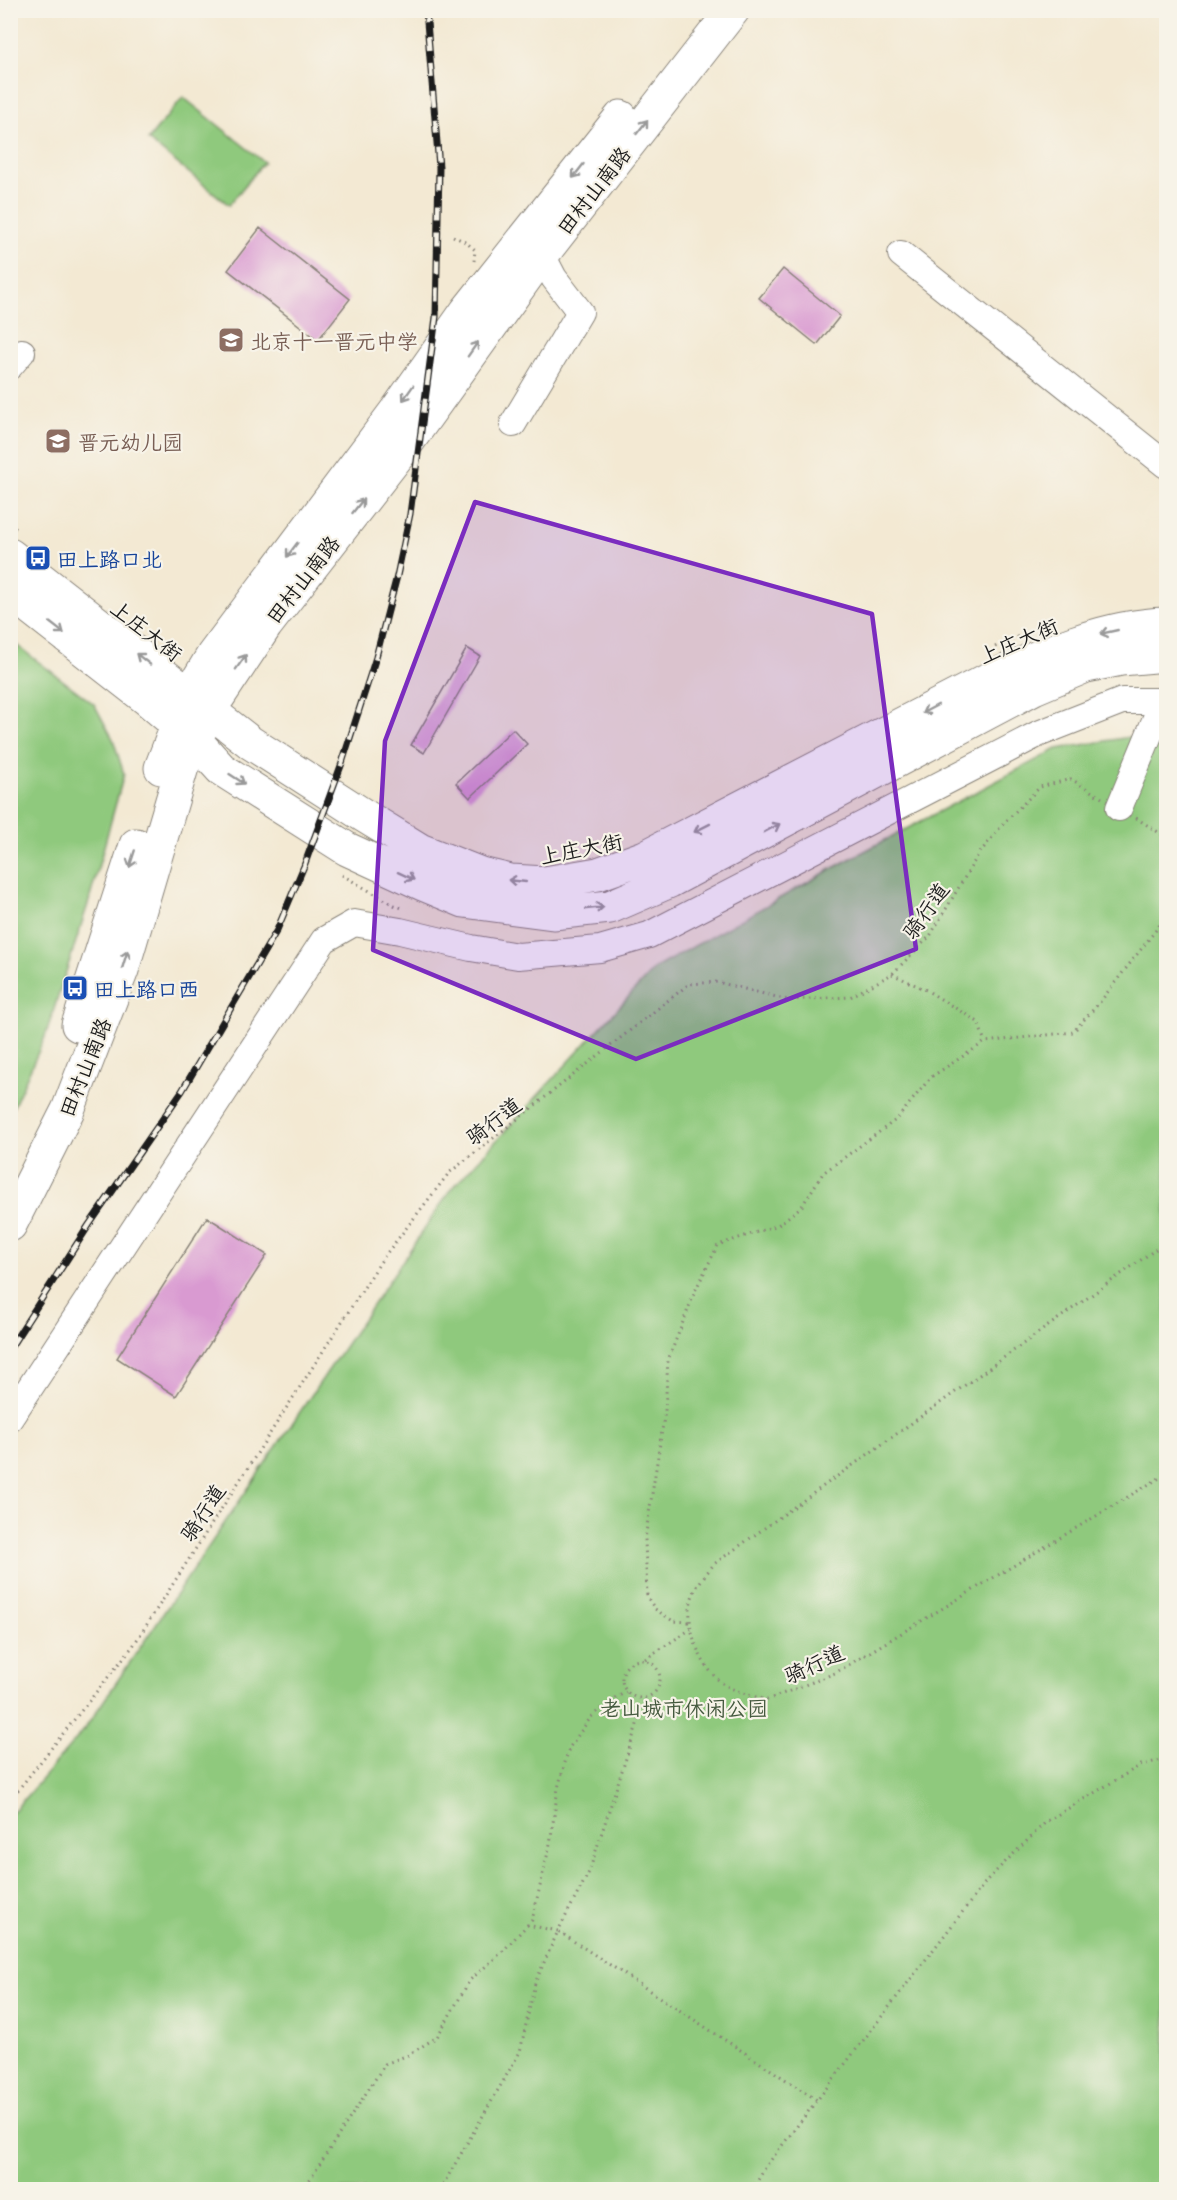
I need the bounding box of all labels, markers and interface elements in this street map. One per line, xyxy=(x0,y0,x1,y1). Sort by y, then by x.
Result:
one-way arrow xyxy=(636,119,649,135)
street label: 田村山南路 xyxy=(550,140,636,240)
one-way arrow xyxy=(571,163,584,179)
school or university icon: 北京十一晋元中学 xyxy=(216,325,246,355)
place label: 北京十一晋元中学 xyxy=(250,327,418,354)
one-way arrow xyxy=(467,341,479,357)
one-way arrow xyxy=(402,385,414,401)
school or university icon: 晋元幼儿园 xyxy=(43,426,73,456)
place label: 晋元幼儿园 xyxy=(78,428,183,455)
one-way arrow xyxy=(352,499,365,515)
street label: 田村山南路 xyxy=(259,529,345,629)
one-way arrow xyxy=(286,541,298,557)
bus stop icon: 田上路口北 xyxy=(23,543,53,573)
place label: 田上路口北 xyxy=(57,545,162,572)
street label: 上庄大街 xyxy=(106,594,188,666)
street label: 上庄大街 xyxy=(974,611,1062,669)
one-way arrow xyxy=(48,622,64,635)
one-way arrow xyxy=(1099,626,1118,638)
one-way arrow xyxy=(136,652,152,665)
one-way arrow xyxy=(235,654,247,670)
one-way arrow xyxy=(922,704,940,715)
one-way arrow xyxy=(229,773,245,785)
one-way arrow xyxy=(763,822,780,834)
one-way arrow xyxy=(693,823,711,835)
street label: 上庄大街 xyxy=(537,827,625,869)
one-way arrow xyxy=(126,849,137,868)
one-way arrow xyxy=(397,871,415,883)
one-way arrow xyxy=(508,875,528,886)
street label: 骑行道 xyxy=(896,876,954,944)
one-way arrow xyxy=(585,903,604,914)
one-way arrow xyxy=(120,950,131,969)
bus stop icon: 田上路口西 xyxy=(60,973,90,1003)
place label: 田上路口西 xyxy=(94,975,199,1002)
street label: 田村山南路 xyxy=(52,1013,116,1121)
street label: 骑行道 xyxy=(460,1090,526,1150)
street label: 骑行道 xyxy=(174,1478,230,1546)
street label: 骑行道 xyxy=(780,1637,848,1689)
park label: 老山城市休闲公园 xyxy=(600,1694,768,1721)

